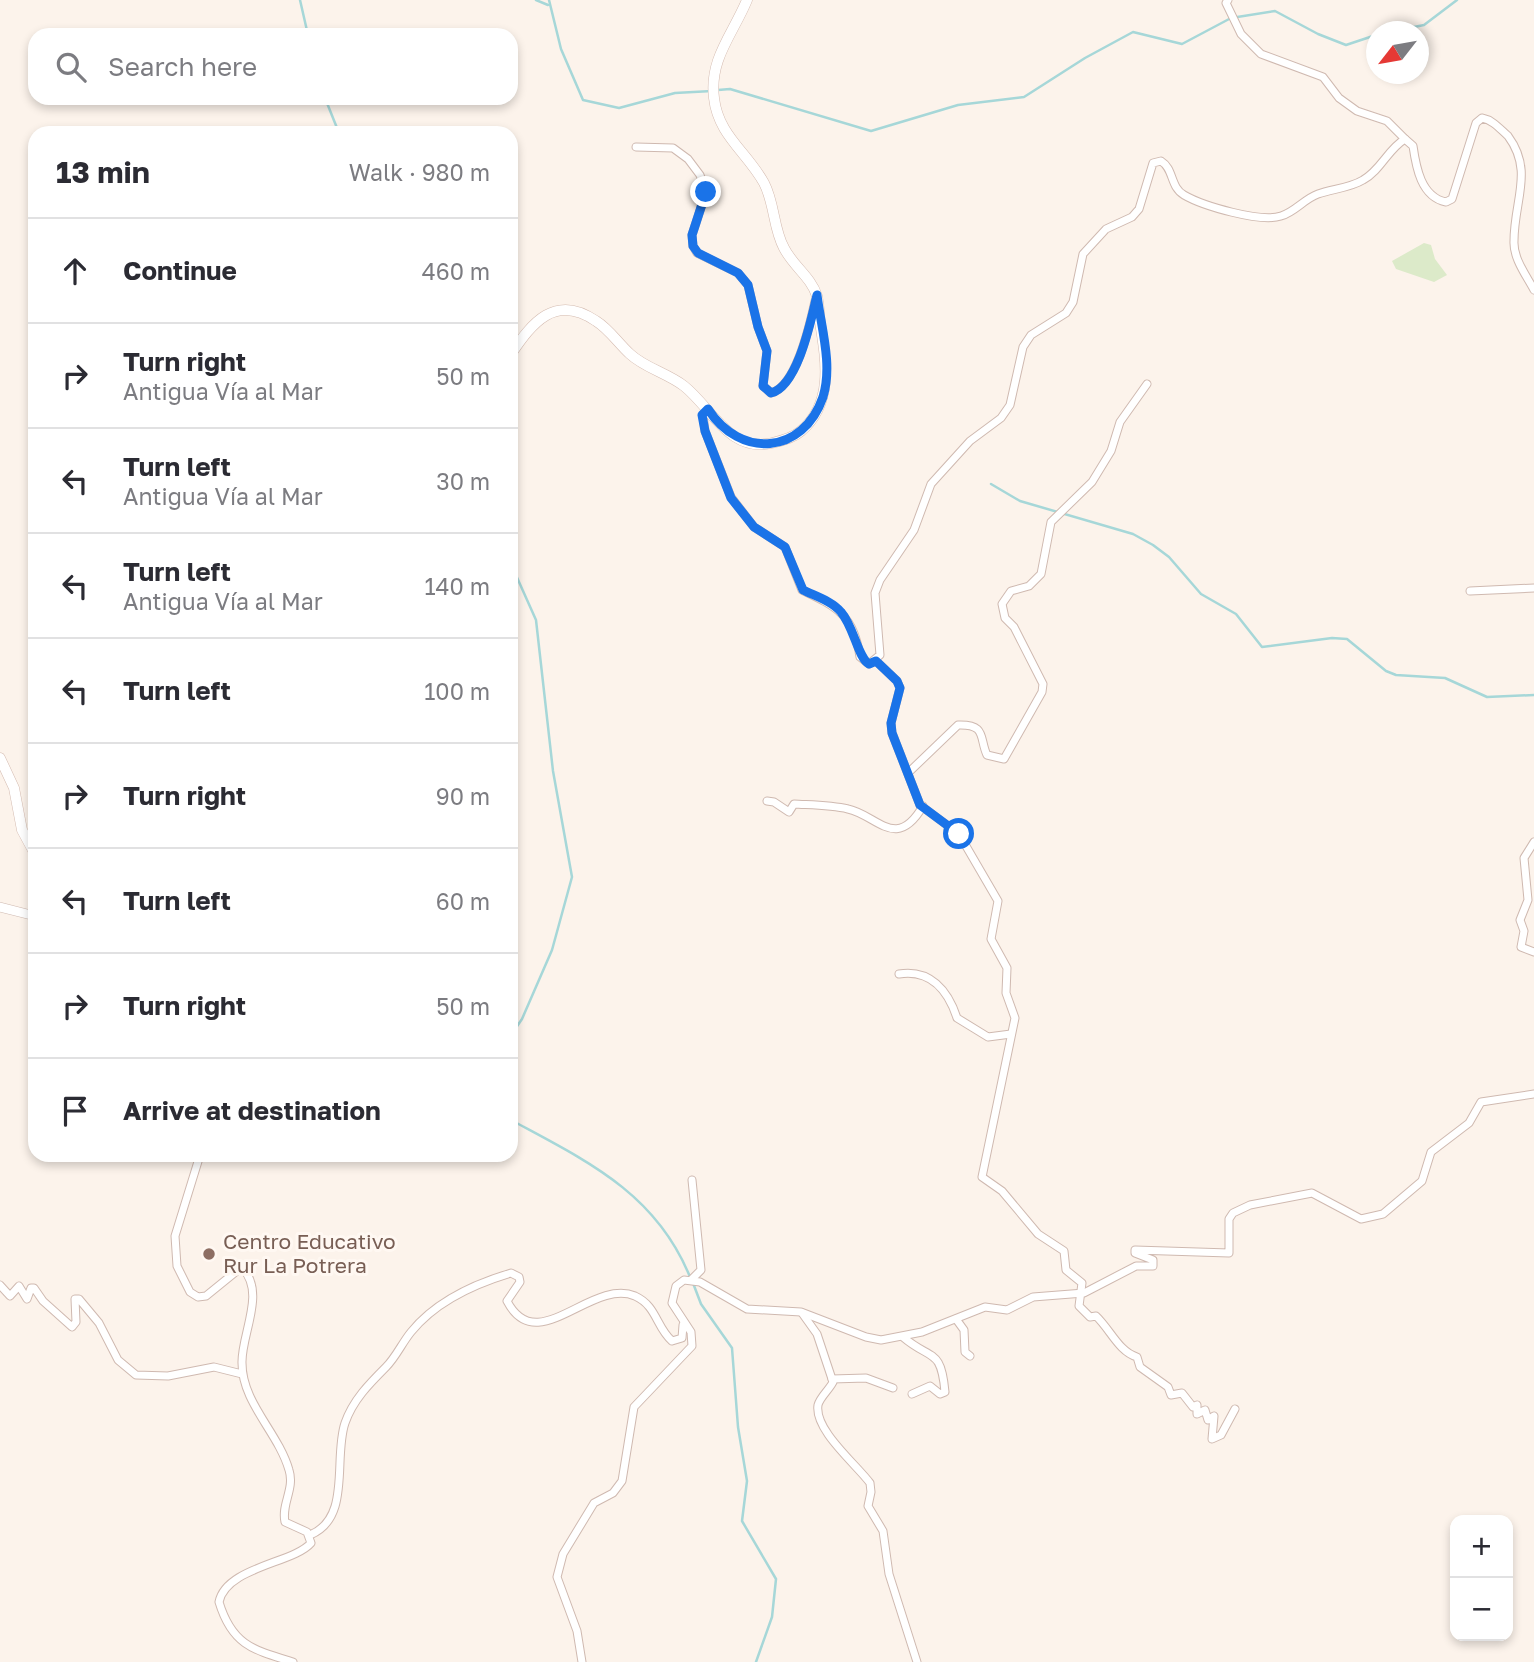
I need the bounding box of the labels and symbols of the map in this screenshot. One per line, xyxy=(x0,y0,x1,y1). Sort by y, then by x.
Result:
north arrow xyxy=(1366,21,1429,84)
route end xyxy=(690,176,721,207)
route start xyxy=(943,818,974,849)
place label: Centro Educativo Rur La Potrera xyxy=(223,1228,396,1278)
marker: Centro Educativo Rur La Potrera xyxy=(201,1246,217,1262)

